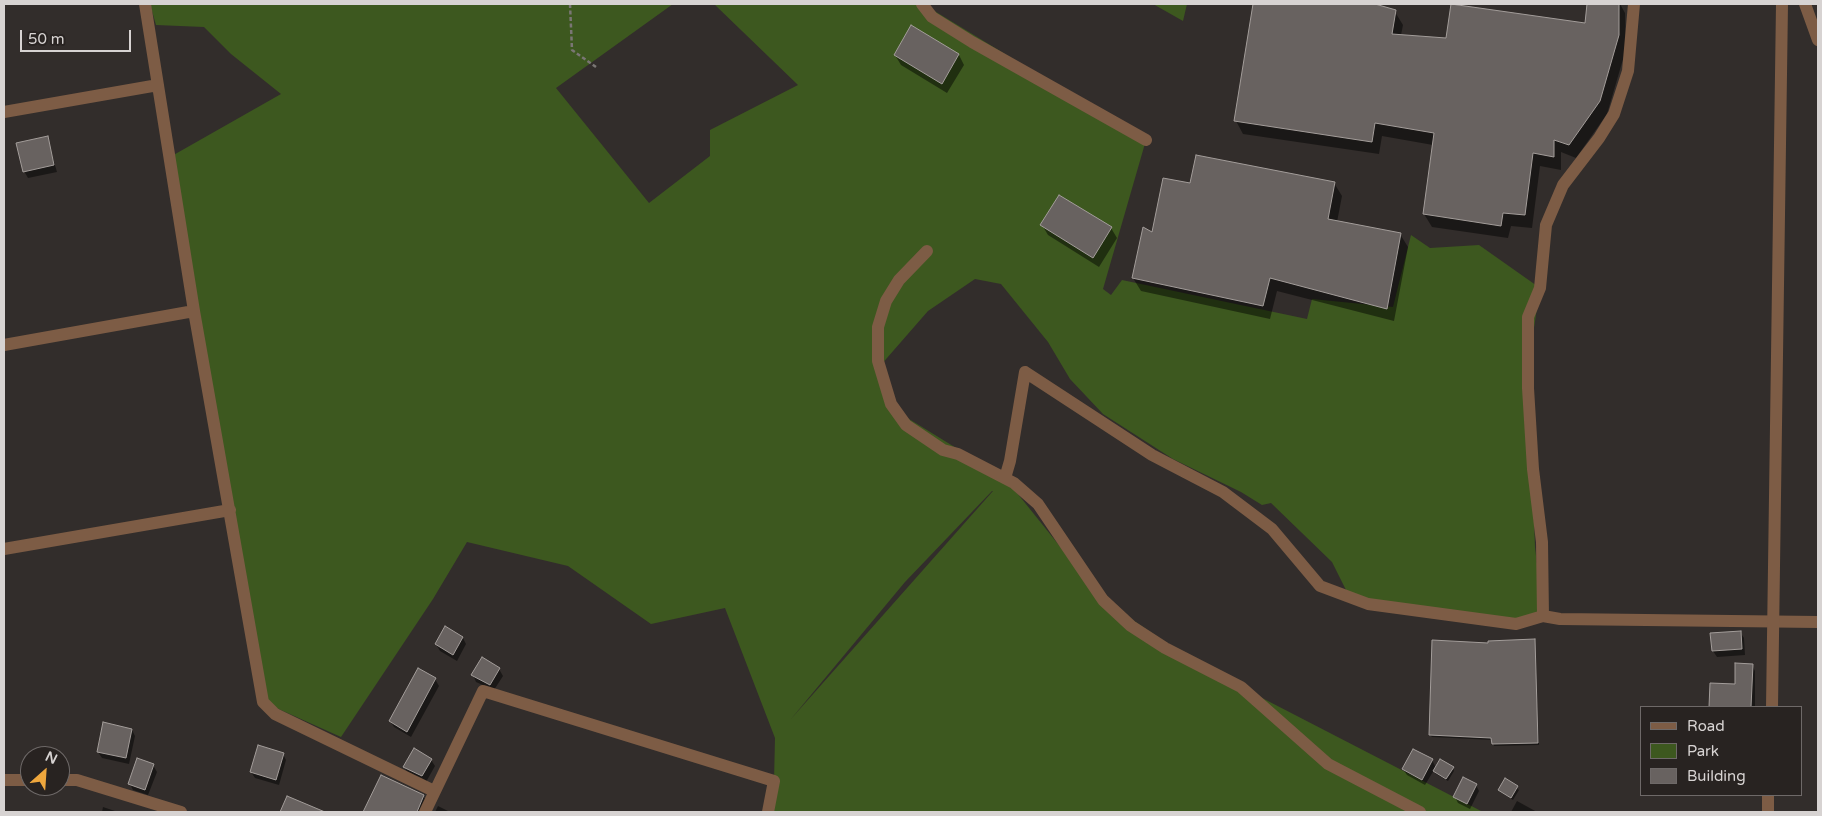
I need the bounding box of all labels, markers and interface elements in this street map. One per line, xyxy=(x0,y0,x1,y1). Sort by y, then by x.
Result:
scale bar xyxy=(22,20,134,52)
text: 50 m xyxy=(28,30,65,48)
legend xyxy=(1640,706,1802,796)
text: Road xyxy=(1687,717,1725,735)
text: Park xyxy=(1687,742,1719,760)
north arrow xyxy=(20,746,70,796)
text: N xyxy=(43,748,60,768)
text: Building xyxy=(1687,767,1746,785)

